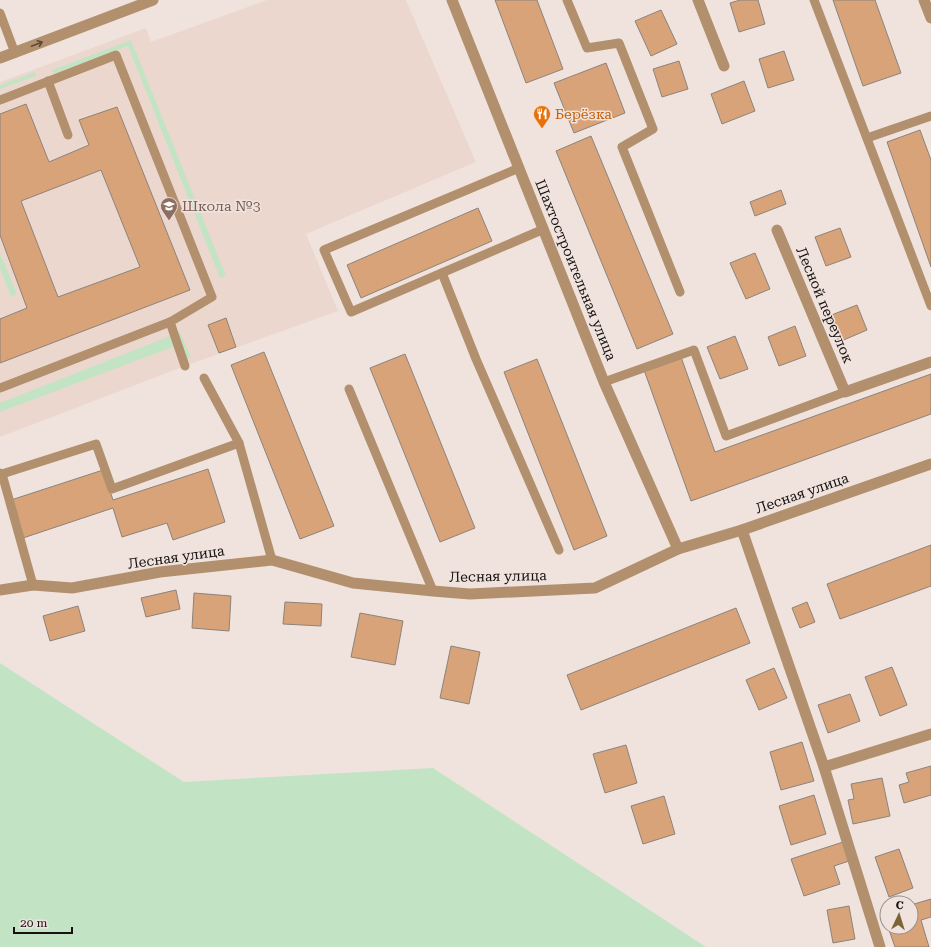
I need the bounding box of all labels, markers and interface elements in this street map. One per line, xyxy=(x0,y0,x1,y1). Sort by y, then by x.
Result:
one-way arrow xyxy=(30,40,42,48)
restaurant icon: Берёзка xyxy=(532,104,552,129)
place label: Берёзка xyxy=(555,106,612,122)
street label: Шахтостроительная улица xyxy=(532,177,620,363)
school or university icon: Школа №3 xyxy=(159,196,179,221)
place label: Школа №3 xyxy=(182,198,261,214)
street label: Лесной переулок xyxy=(793,244,857,366)
street label: Лесная улица xyxy=(753,469,851,516)
street label: Лесная улица xyxy=(127,542,226,572)
street label: Лесная улица xyxy=(449,567,547,585)
north arrow xyxy=(879,895,919,935)
text: С xyxy=(895,899,904,912)
scale bar xyxy=(14,909,72,935)
text: 20 m xyxy=(20,916,47,930)

